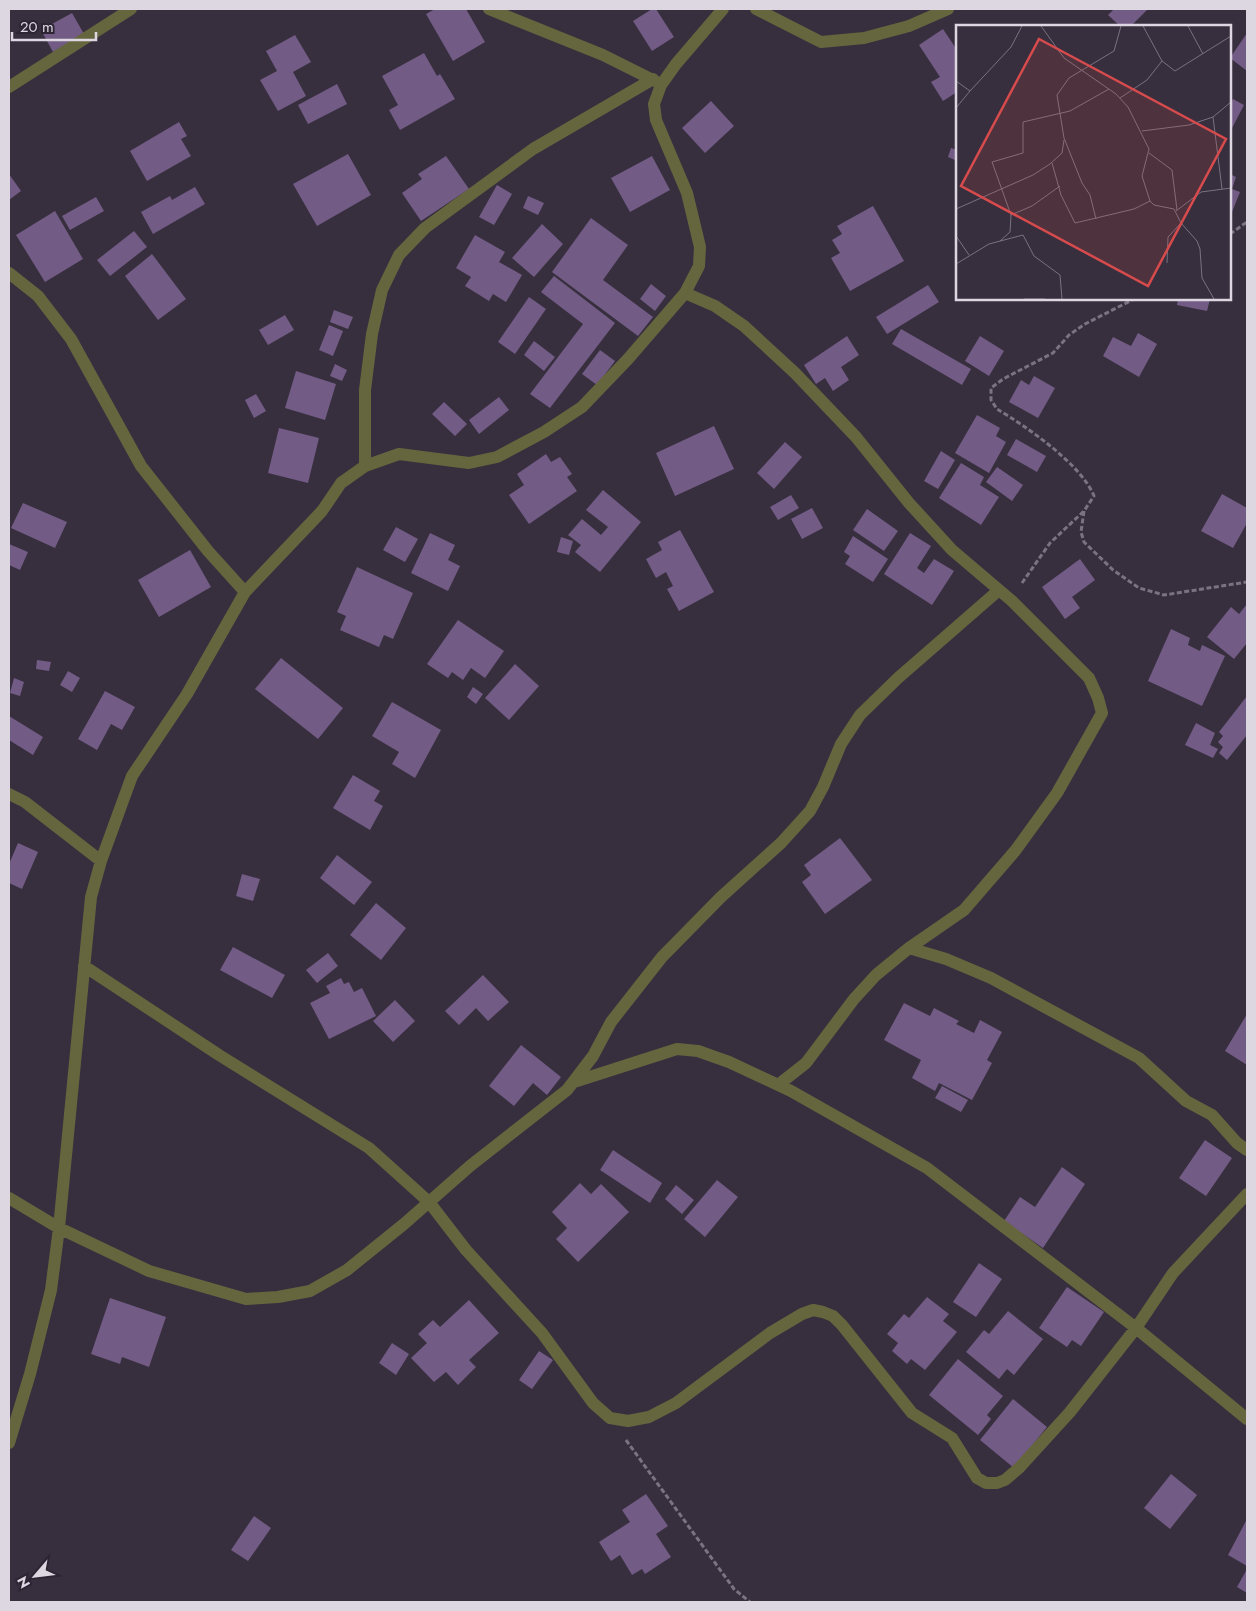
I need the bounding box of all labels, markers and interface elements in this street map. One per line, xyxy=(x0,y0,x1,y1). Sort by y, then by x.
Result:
scale bar xyxy=(12,10,96,42)
text: 20 m xyxy=(20,16,54,38)
inset map xyxy=(956,25,1231,300)
north arrow xyxy=(10,1551,60,1601)
text: N xyxy=(12,1572,35,1592)

